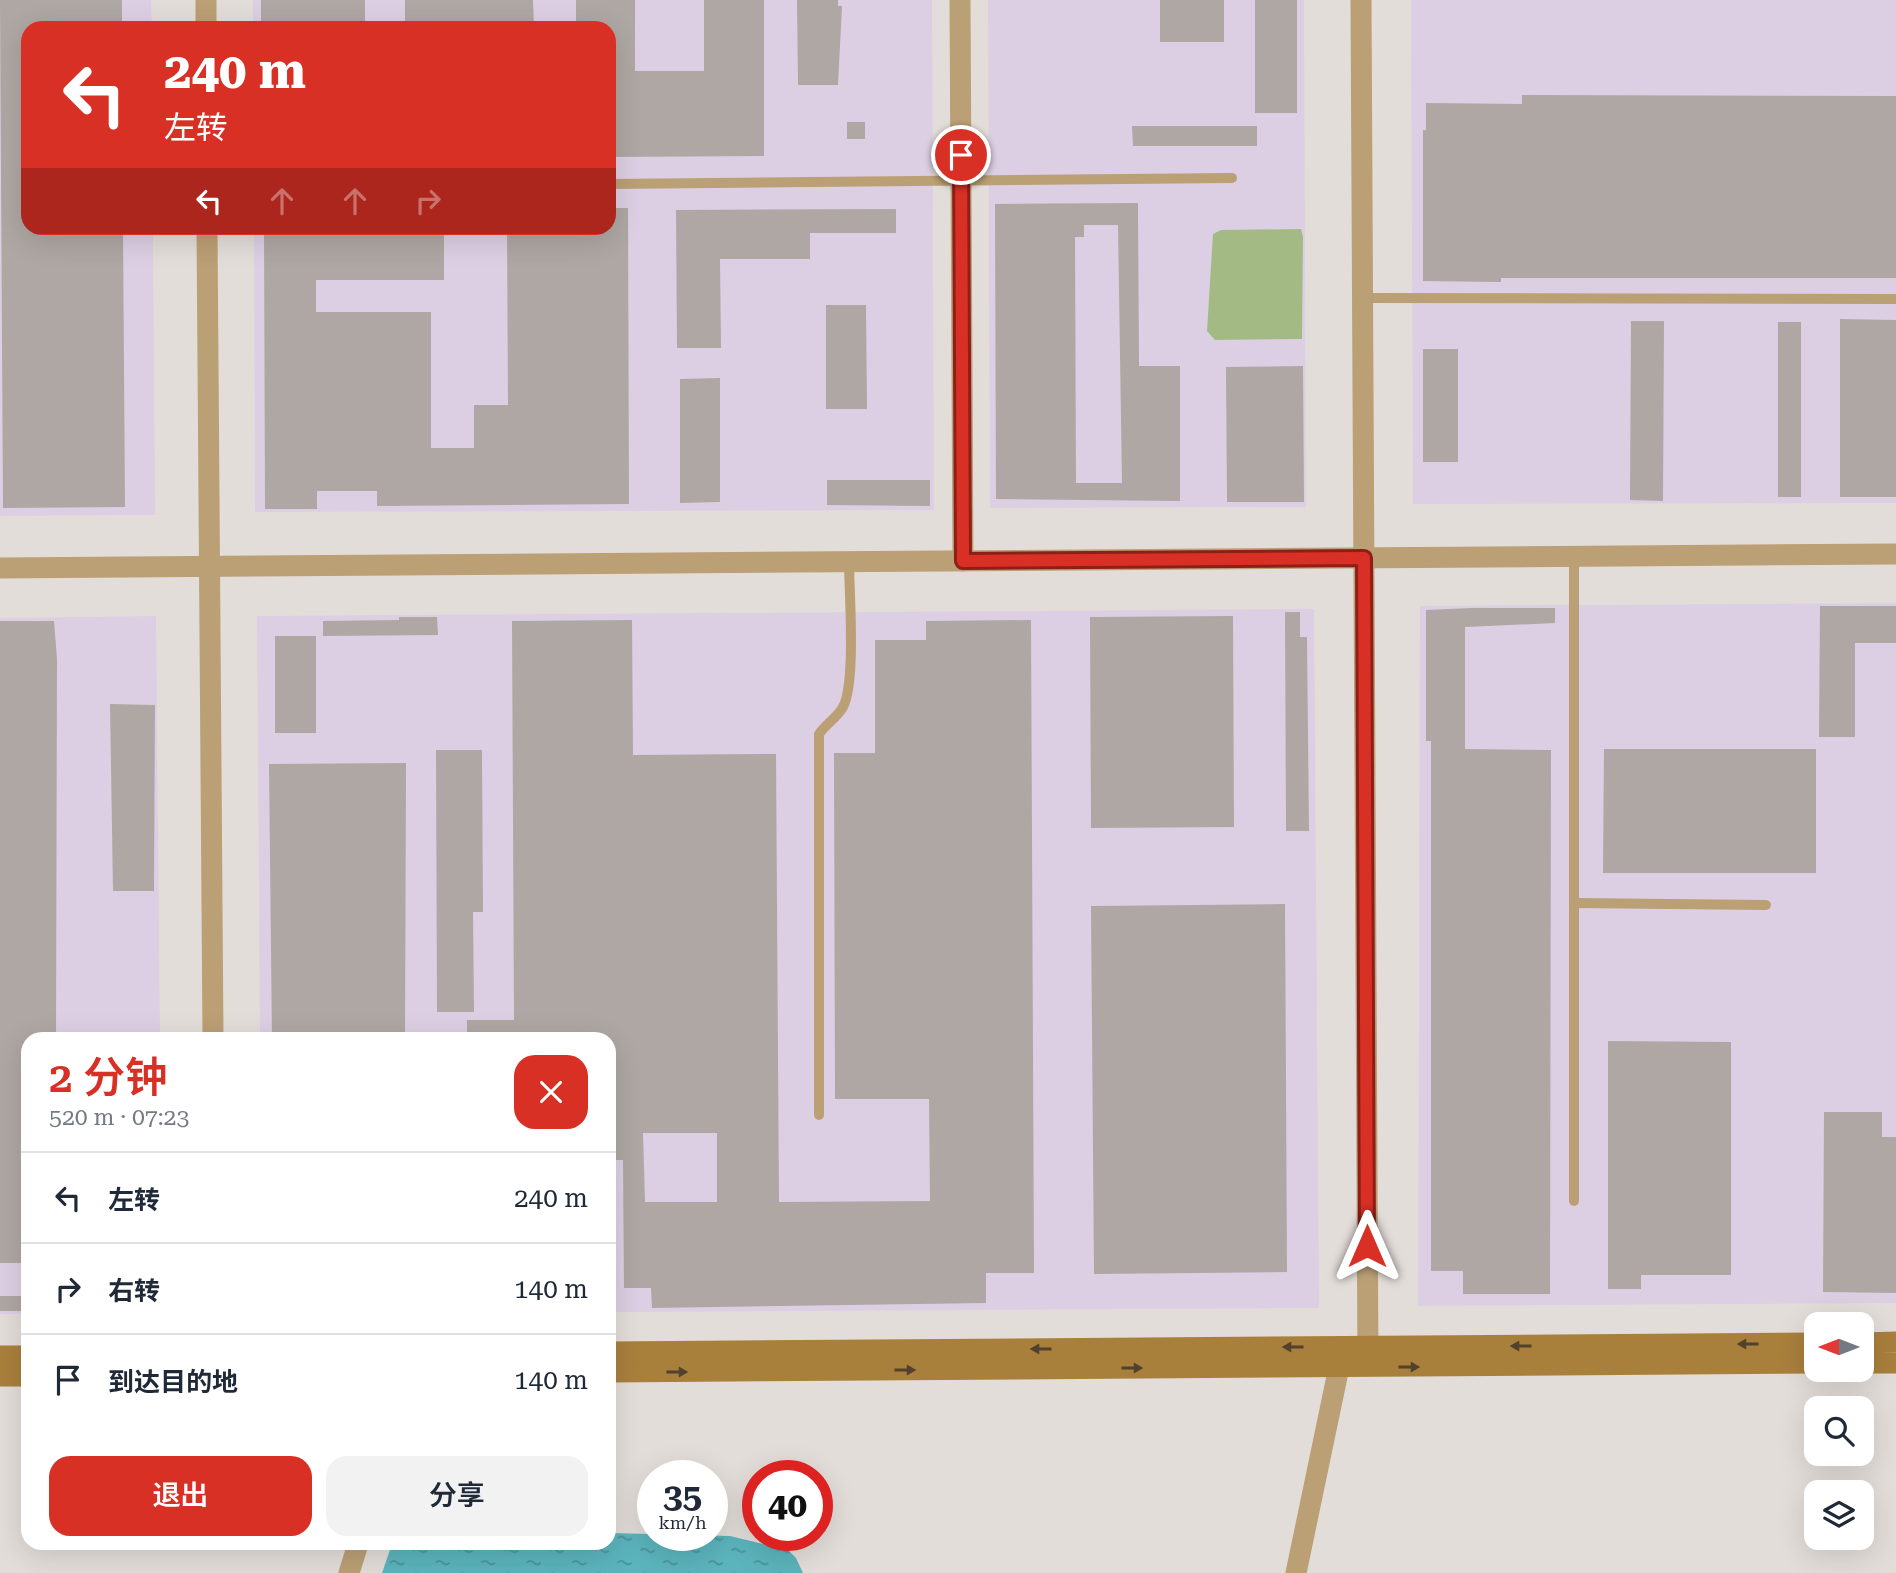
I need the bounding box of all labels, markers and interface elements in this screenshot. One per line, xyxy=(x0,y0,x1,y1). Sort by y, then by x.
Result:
text: 240 m xyxy=(164,43,306,100)
icon: left xyxy=(49,49,140,140)
text: 左转 xyxy=(164,109,228,147)
pin xyxy=(931,125,991,185)
icon: arrive xyxy=(942,136,980,174)
icon: left xyxy=(190,182,228,220)
icon: ahead xyxy=(263,182,301,220)
icon: ahead xyxy=(336,182,374,220)
icon: right xyxy=(409,182,447,220)
text: 2 分钟 xyxy=(49,1053,167,1102)
button: close xyxy=(514,1055,588,1129)
text: 520 m · 07:23 xyxy=(49,1104,189,1131)
icon: left xyxy=(49,1179,87,1217)
text: 240 m xyxy=(514,1183,588,1213)
text: 左转 xyxy=(108,1185,160,1215)
position arrow xyxy=(1330,1209,1404,1283)
icon: right xyxy=(49,1270,87,1308)
text: 140 m xyxy=(514,1274,588,1304)
text: 右转 xyxy=(108,1276,160,1306)
north arrow xyxy=(1804,1312,1874,1382)
map controls xyxy=(1804,1312,1874,1550)
one-way arrow xyxy=(1737,1338,1759,1350)
one-way arrow xyxy=(1510,1340,1532,1351)
one-way arrow xyxy=(1282,1341,1304,1353)
one-way arrow xyxy=(1030,1343,1052,1355)
icon: arrive xyxy=(49,1361,87,1399)
one-way arrow xyxy=(1398,1361,1420,1373)
one-way arrow xyxy=(1121,1363,1143,1374)
one-way arrow xyxy=(894,1364,916,1376)
text: 140 m xyxy=(514,1365,588,1395)
one-way arrow xyxy=(666,1366,688,1378)
text: 到达目的地 xyxy=(108,1367,238,1397)
button: search xyxy=(1804,1396,1874,1466)
button: 退出 xyxy=(49,1456,312,1536)
button: 分享 xyxy=(326,1456,588,1536)
speed limit sign: 40 xyxy=(742,1460,833,1551)
text: 35 xyxy=(663,1476,702,1517)
button: layers xyxy=(1804,1480,1874,1550)
text: km/h xyxy=(658,1512,707,1533)

